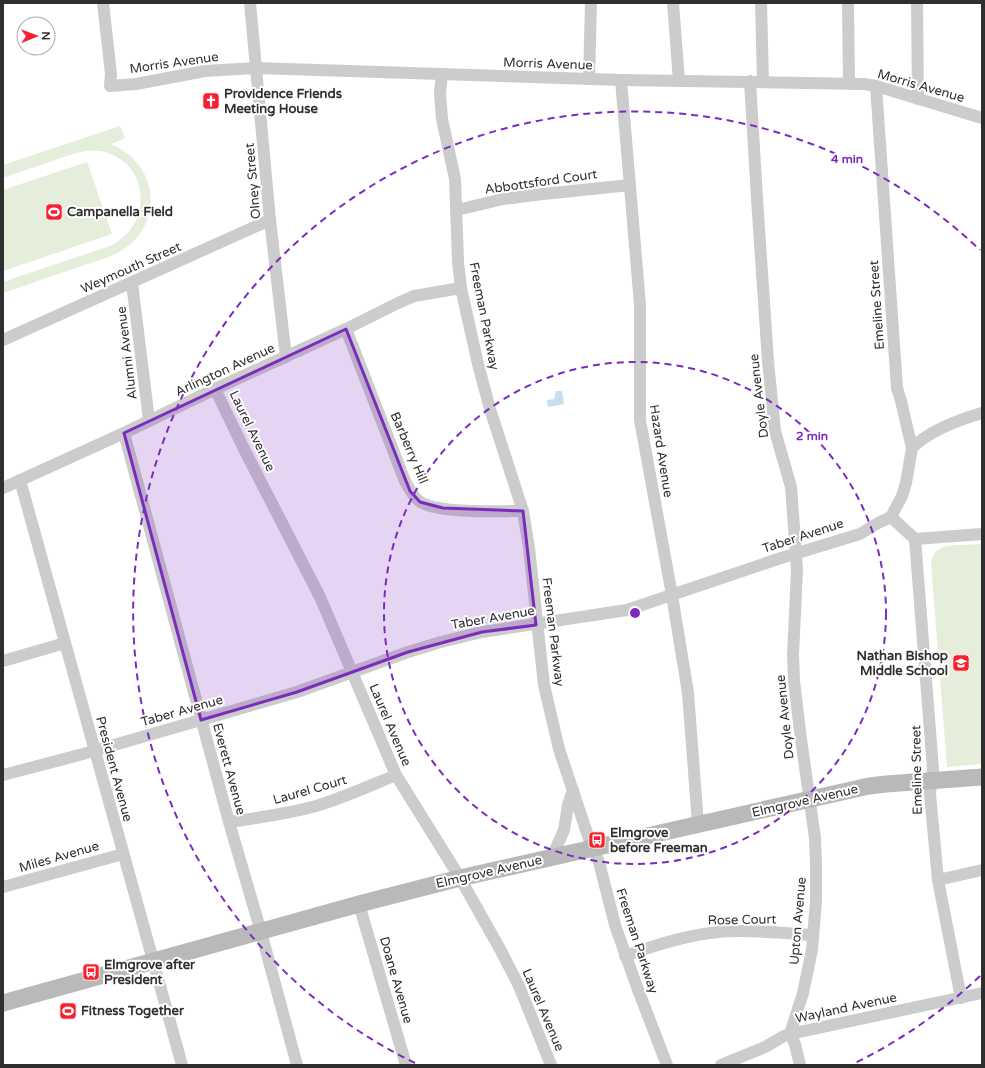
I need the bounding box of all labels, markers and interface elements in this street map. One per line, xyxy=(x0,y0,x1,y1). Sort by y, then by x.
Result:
north arrow xyxy=(16,16,56,56)
text: N xyxy=(39,31,52,40)
street label: Morris Avenue xyxy=(129,49,219,77)
street label: Morris Avenue xyxy=(503,54,593,74)
street label: Morris Avenue xyxy=(876,66,966,106)
place label: Providence Friends Meeting House xyxy=(224,86,342,117)
church icon: Providence Friends Meeting House xyxy=(201,91,221,111)
street label: Olney Street xyxy=(242,142,264,220)
text: 4 min xyxy=(831,152,863,166)
street label: Abbottsford Court xyxy=(484,166,598,198)
sports icon: Campanella Field xyxy=(44,202,64,222)
place label: Campanella Field xyxy=(67,204,173,220)
street label: Weymouth Street xyxy=(78,239,184,297)
street label: Emeline Street xyxy=(866,260,888,350)
street label: Freeman Parkway xyxy=(466,261,502,371)
street label: Alumni Avenue xyxy=(113,305,141,401)
street label: Arlington Avenue xyxy=(173,340,277,400)
street label: Doyle Avenue xyxy=(746,353,772,439)
street label: Laurel Avenue xyxy=(226,388,278,474)
street label: Hazard Avenue xyxy=(646,403,676,499)
street label: Barberry Hill xyxy=(387,410,431,486)
text: 2 min xyxy=(796,429,828,443)
street label: Taber Avenue xyxy=(760,515,846,557)
street label: Freeman Parkway xyxy=(538,577,568,687)
street label: Taber Avenue xyxy=(450,603,536,633)
centre of rings xyxy=(628,606,642,620)
place label: Nathan Bishop Middle School xyxy=(857,648,948,679)
school or university icon: Nathan Bishop Middle School xyxy=(951,653,971,673)
street label: Doyle Avenue xyxy=(773,674,797,760)
street label: Laurel Avenue xyxy=(365,681,415,769)
street label: Taber Avenue xyxy=(139,692,225,730)
street label: President Avenue xyxy=(92,715,136,823)
street label: Everett Avenue xyxy=(209,721,249,817)
street label: Emeline Street xyxy=(908,725,926,815)
street label: Laurel Court xyxy=(271,772,349,808)
street label: Elmgrove Avenue xyxy=(750,781,860,821)
place label: Elmgrove before Freeman xyxy=(610,825,708,856)
bus stop icon: Elmgrove before Freeman xyxy=(587,830,607,850)
street label: Miles Avenue xyxy=(17,838,101,876)
street label: Elmgrove Avenue xyxy=(434,852,544,892)
street label: Upton Avenue xyxy=(786,876,810,966)
street label: Freeman Parkway xyxy=(612,886,662,996)
street label: Rose Court xyxy=(707,911,777,929)
street label: Doane Avenue xyxy=(376,935,416,1025)
place label: Elmgrove after President xyxy=(104,957,196,988)
bus stop icon: Elmgrove after President xyxy=(81,962,101,982)
street label: Laurel Avenue xyxy=(518,966,568,1054)
street label: Wayland Avenue xyxy=(794,989,898,1027)
sports icon: Fitness Together xyxy=(58,1001,78,1021)
place label: Fitness Together xyxy=(81,1003,185,1019)

